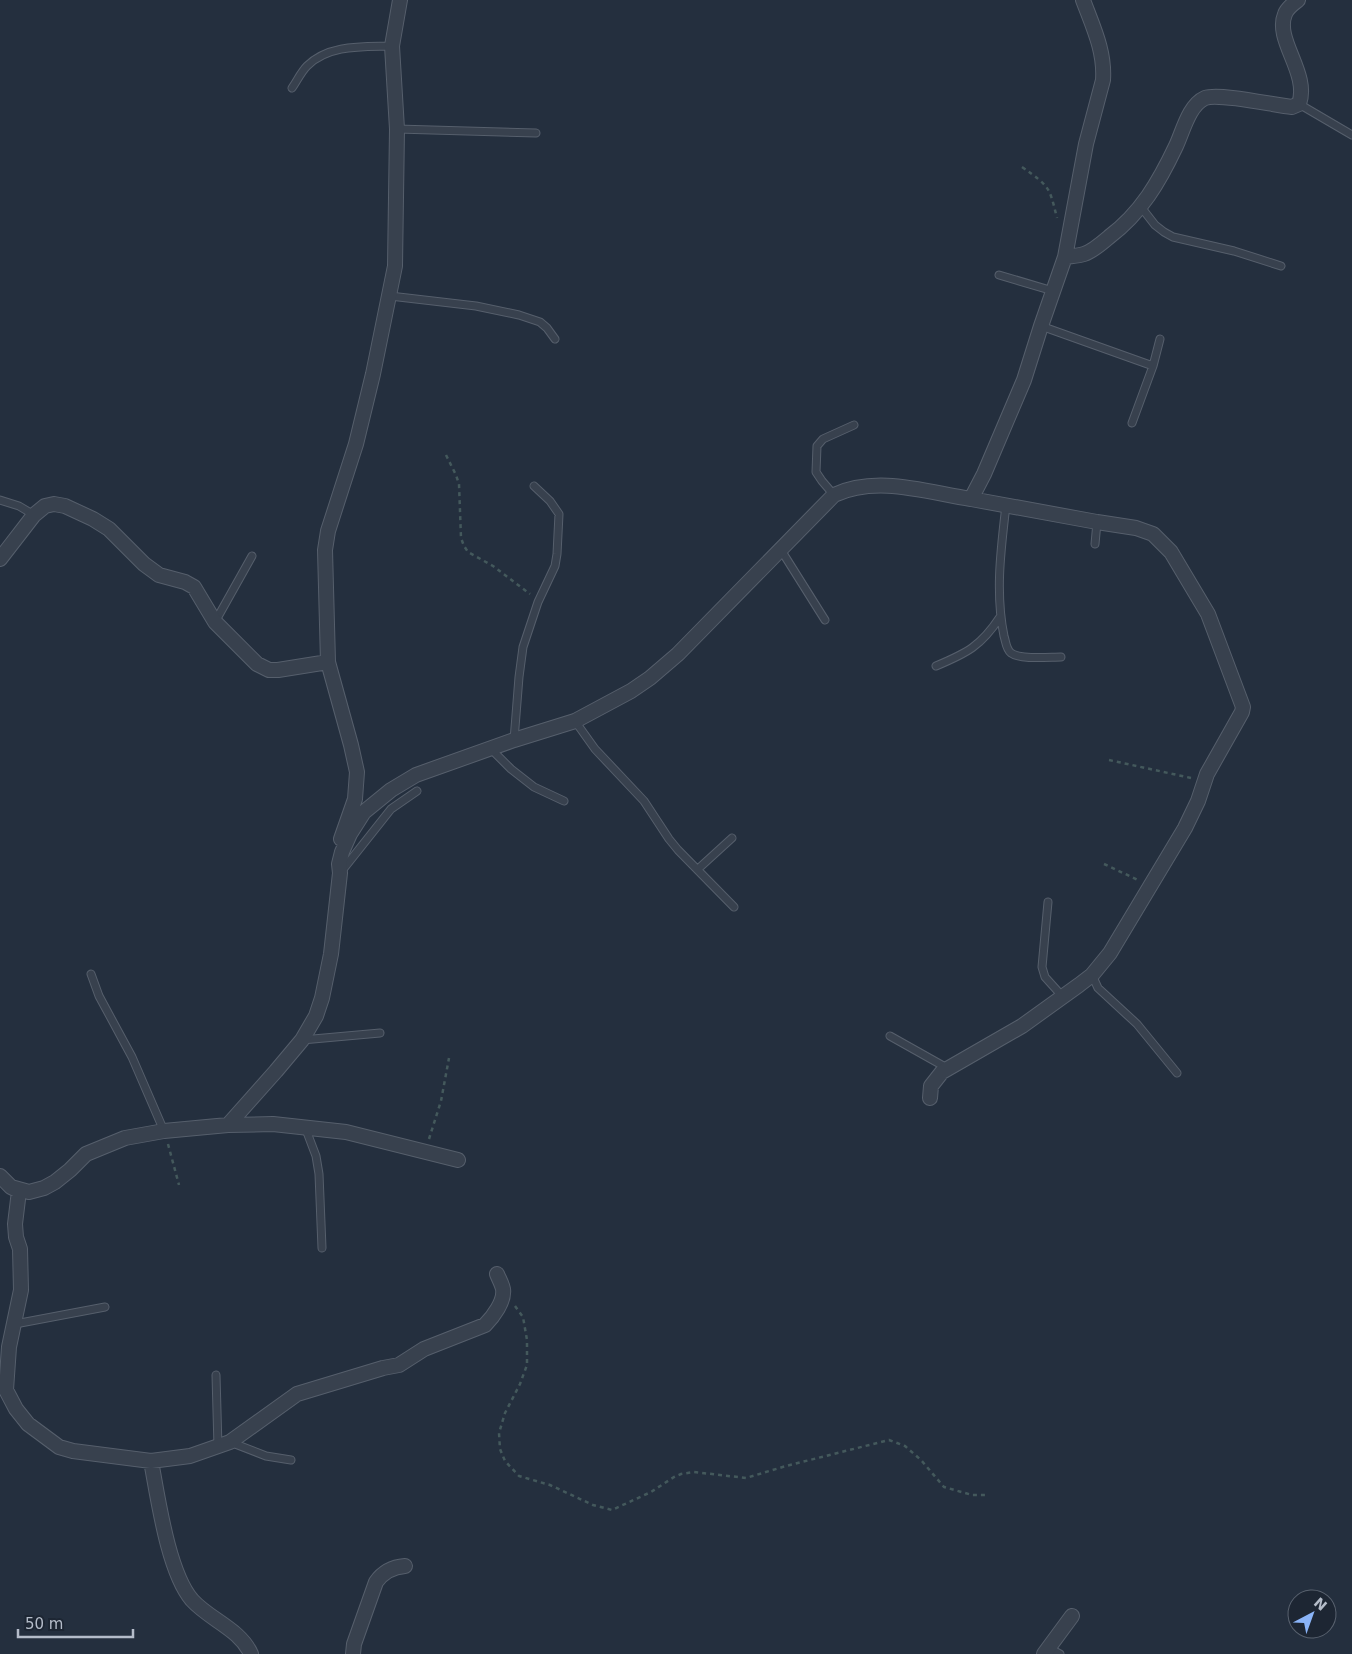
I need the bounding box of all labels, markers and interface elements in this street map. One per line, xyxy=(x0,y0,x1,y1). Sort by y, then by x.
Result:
north arrow xyxy=(1287,1589,1337,1639)
text: N xyxy=(1311,1594,1330,1614)
scale bar xyxy=(18,1606,132,1638)
text: 50 m xyxy=(25,1615,63,1633)

